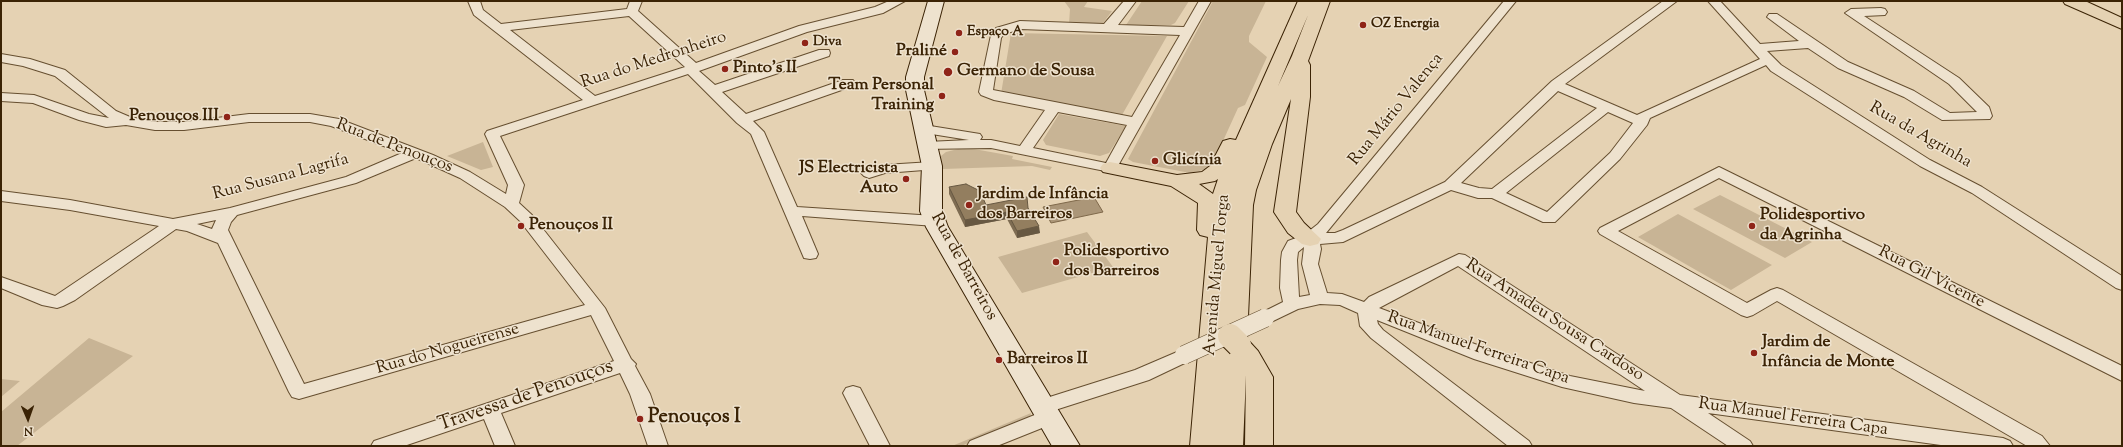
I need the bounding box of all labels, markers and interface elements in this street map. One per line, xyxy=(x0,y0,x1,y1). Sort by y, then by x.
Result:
place label: OZ Energia xyxy=(1371,17,1439,33)
marker: OZ Energia xyxy=(1358,20,1368,30)
place label: Espaço A xyxy=(967,25,1023,41)
street label: Rua do Medronheiro xyxy=(579,28,729,94)
marker: Espaço A xyxy=(954,28,964,38)
place label: Diva xyxy=(813,35,842,51)
marker: Diva xyxy=(800,38,810,48)
place label: Praliné xyxy=(896,42,947,62)
marker: Praliné xyxy=(950,47,960,57)
street label: Rua Mário Valença xyxy=(1345,50,1449,170)
place label: Pinto's II xyxy=(733,59,797,79)
place label: Germano de Sousa xyxy=(957,62,1095,82)
marker: Pinto's II xyxy=(720,64,730,74)
marker: Germano de Sousa xyxy=(942,66,954,78)
place label: Team Personal Training xyxy=(828,76,934,116)
marker: Team Personal Training xyxy=(937,91,947,101)
street label: Rua da Agrinha xyxy=(1865,98,1975,174)
place label: Penouços III xyxy=(129,107,219,127)
marker: Penouços III xyxy=(222,112,232,122)
street label: Rua de Penouços xyxy=(333,115,455,179)
street label: Rua Susana Lagrifa xyxy=(211,150,351,206)
place label: Glicínia xyxy=(1163,151,1222,171)
marker: Glicínia xyxy=(1150,156,1160,166)
place label: JS Electricista Auto xyxy=(799,159,898,199)
marker: JS Electricista Auto xyxy=(901,174,911,184)
place label: Jardim de Infância dos Barreiros xyxy=(977,185,1109,225)
street label: Avenida Miguel Torga xyxy=(1201,193,1235,357)
marker: Jardim de Infância dos Barreiros xyxy=(964,200,974,210)
place label: Polidesportivo da Agrinha xyxy=(1760,206,1865,246)
street label: Rua de Barreiros xyxy=(925,210,1001,324)
place label: Penouços II xyxy=(529,216,613,236)
marker: Penouços II xyxy=(516,221,526,231)
marker: Polidesportivo da Agrinha xyxy=(1747,221,1757,231)
place label: Polidesportivo dos Barreiros xyxy=(1064,242,1169,282)
street label: Rua Gil Vicente xyxy=(1874,242,1988,314)
street label: Rua Amadeu Sousa Cardoso xyxy=(1461,256,1647,386)
marker: Polidesportivo dos Barreiros xyxy=(1051,257,1061,267)
street label: Rua Manuel Ferreira Capa xyxy=(1384,308,1572,390)
street label: Rua do Nogueirense xyxy=(374,320,522,380)
place label: Jardim de Infância de Monte xyxy=(1762,333,1894,373)
marker: Jardim de Infância de Monte xyxy=(1749,348,1759,358)
place label: Barreiros II xyxy=(1007,350,1088,370)
marker: Barreiros II xyxy=(994,355,1004,365)
street label: Travessa de Penouços xyxy=(435,356,617,438)
street label: Rua Manuel Ferreira Capa xyxy=(1697,395,1889,441)
north arrow xyxy=(8,399,48,439)
place label: Penouços I xyxy=(648,407,740,431)
marker: Penouços I xyxy=(635,414,645,424)
text: N xyxy=(24,423,33,439)

